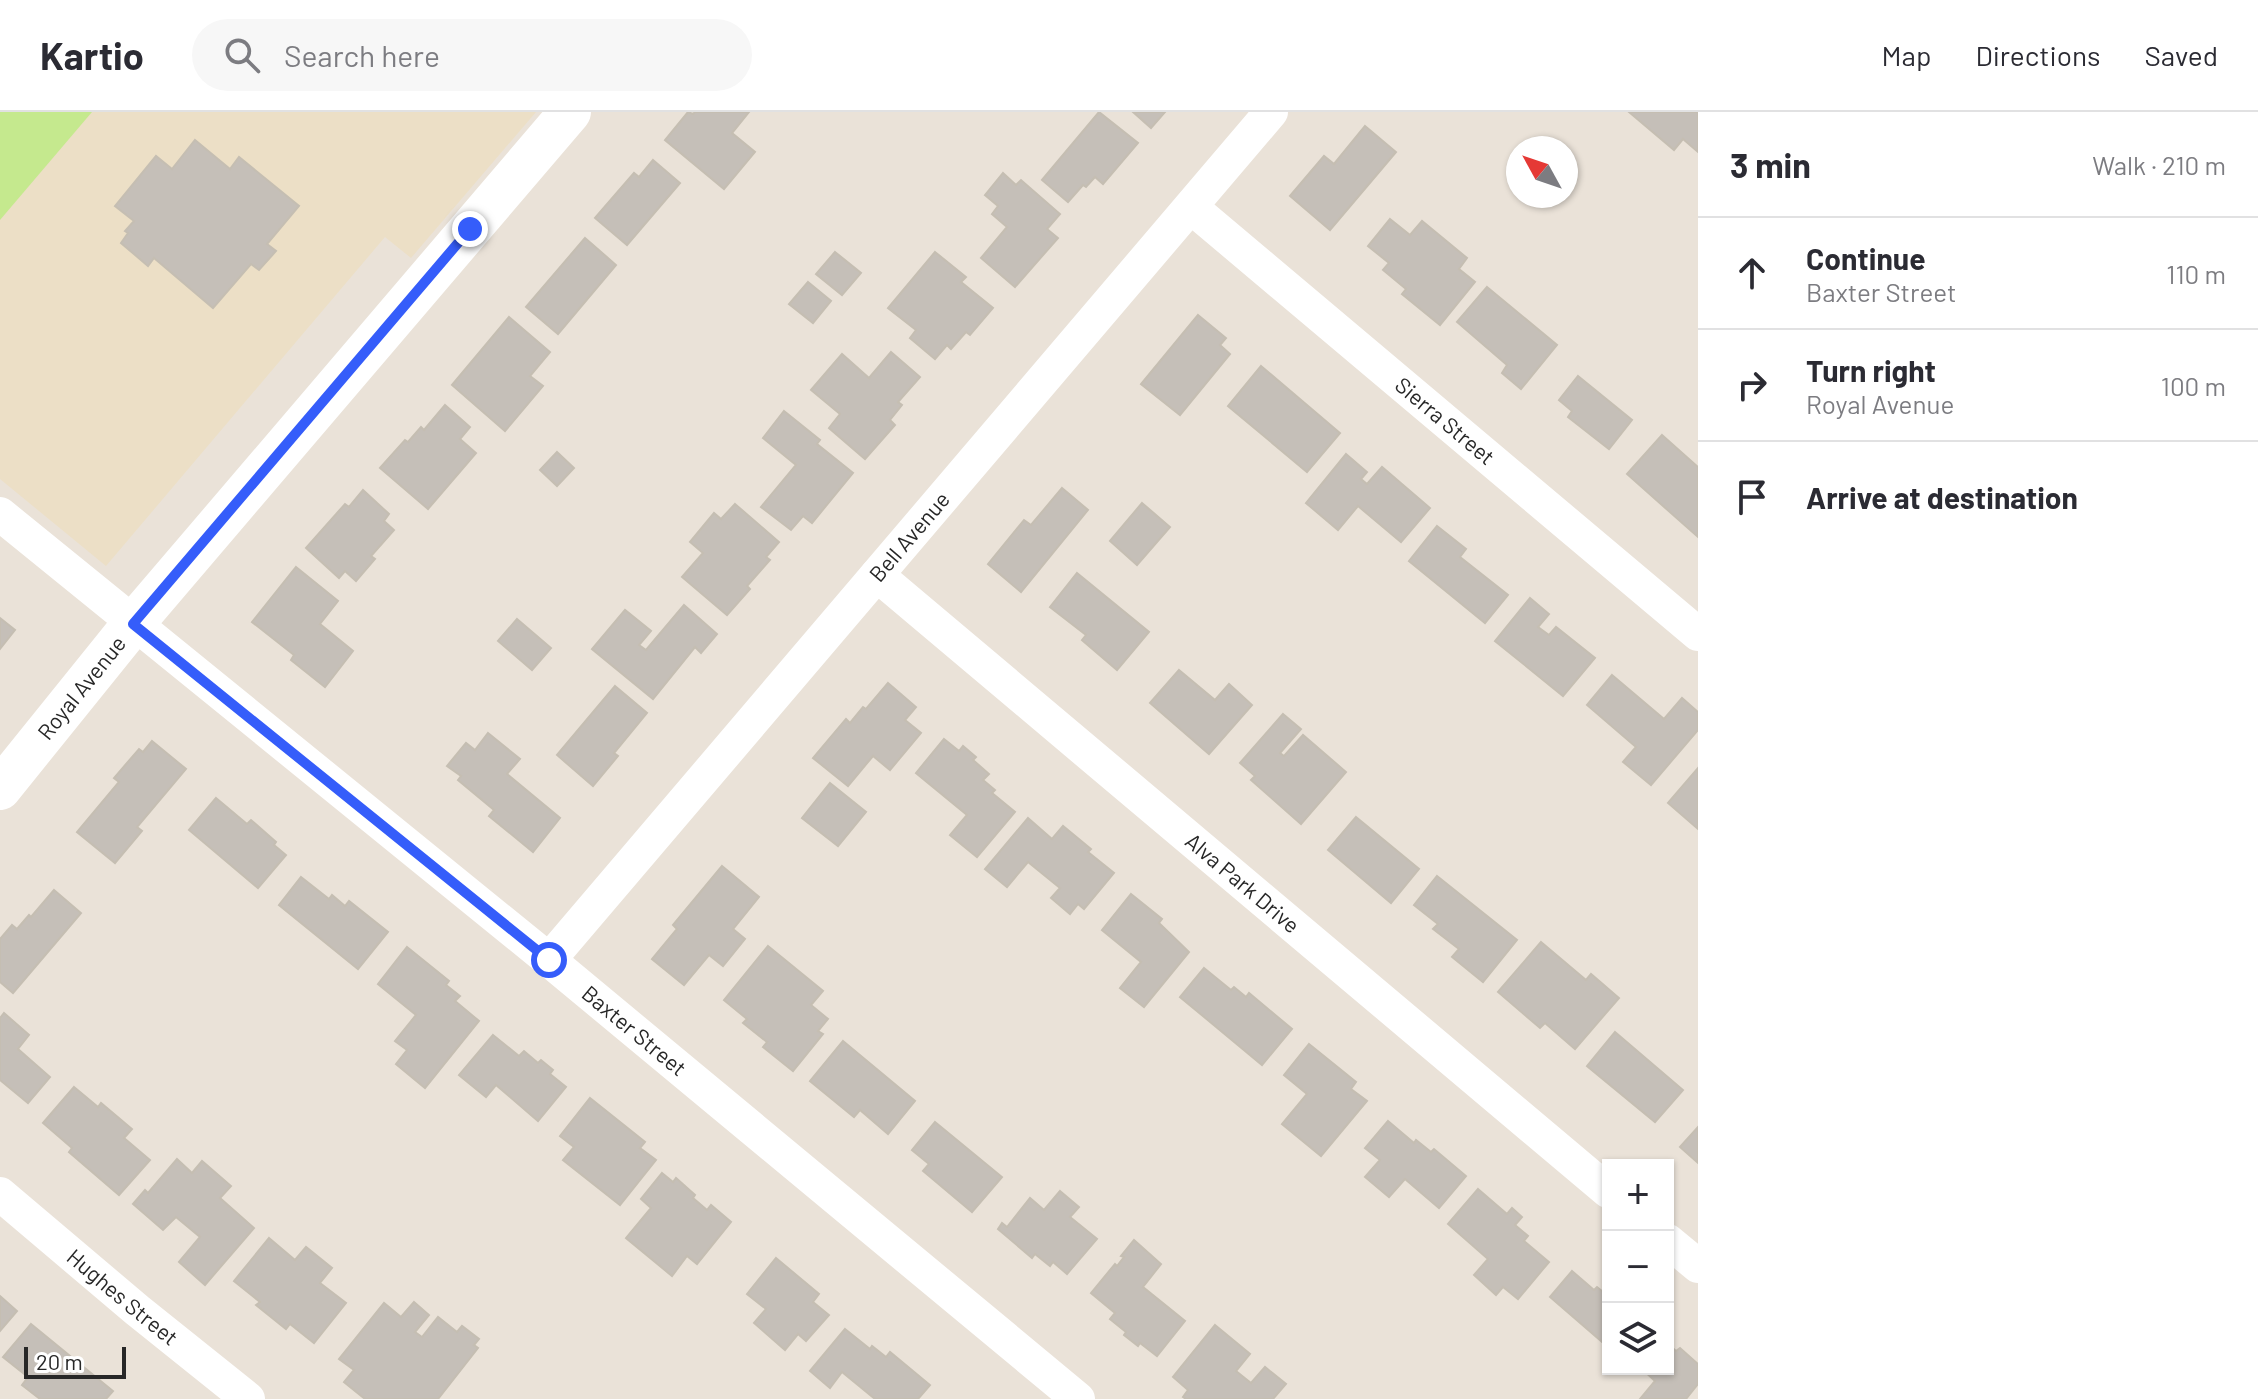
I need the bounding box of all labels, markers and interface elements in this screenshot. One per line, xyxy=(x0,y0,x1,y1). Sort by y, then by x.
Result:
search box xyxy=(192,19,752,91)
text: Kartio xyxy=(40,32,144,78)
icon: search xyxy=(220,33,264,77)
text: Search here xyxy=(284,37,440,73)
text: Map xyxy=(1882,38,1931,72)
text: Directions xyxy=(1975,38,2101,72)
text: Saved xyxy=(2145,38,2218,72)
north arrow xyxy=(1506,136,1578,208)
text: 3 min xyxy=(1730,144,1811,185)
text: Walk · 210 m xyxy=(2092,149,2226,180)
route end xyxy=(452,211,488,247)
text: Continue xyxy=(1806,240,1926,276)
icon: ahead xyxy=(1730,251,1774,295)
text: 110 m xyxy=(2166,258,2226,289)
text: Baxter Street xyxy=(1806,276,1956,307)
text: Turn right xyxy=(1806,352,1936,388)
icon: right xyxy=(1730,363,1774,407)
text: 100 m xyxy=(2161,370,2226,401)
street label: Sierra Street xyxy=(1391,371,1501,469)
text: Royal Avenue xyxy=(1806,388,1954,419)
icon: arrive xyxy=(1730,475,1774,519)
text: Arrive at destination xyxy=(1806,479,2078,515)
street label: Bell Avenue xyxy=(863,486,954,586)
street label: Royal Avenue xyxy=(31,630,130,744)
street label: Alva Park Drive xyxy=(1181,827,1305,938)
route start xyxy=(531,942,567,978)
street label: Baxter Street xyxy=(577,979,692,1081)
map controls xyxy=(1602,1159,1674,1375)
button: + xyxy=(1602,1159,1674,1231)
button: − xyxy=(1602,1231,1674,1303)
street label: Hughes Street xyxy=(62,1243,184,1350)
button: layers xyxy=(1602,1303,1674,1375)
scale bar xyxy=(24,1343,126,1379)
text: 20 m xyxy=(36,1348,83,1374)

